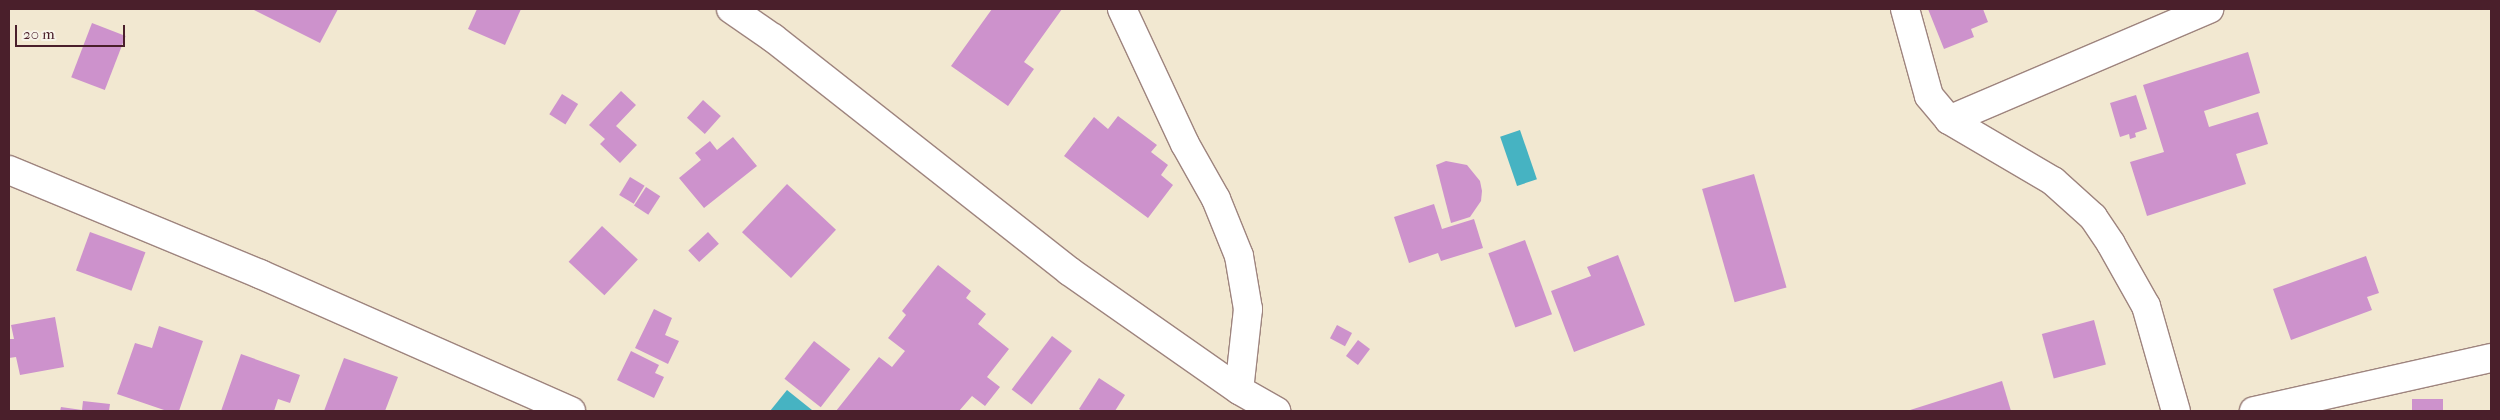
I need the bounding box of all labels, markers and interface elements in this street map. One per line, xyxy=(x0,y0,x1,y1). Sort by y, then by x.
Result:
scale bar xyxy=(18,15,128,47)
text: 20 m xyxy=(23,25,55,43)

